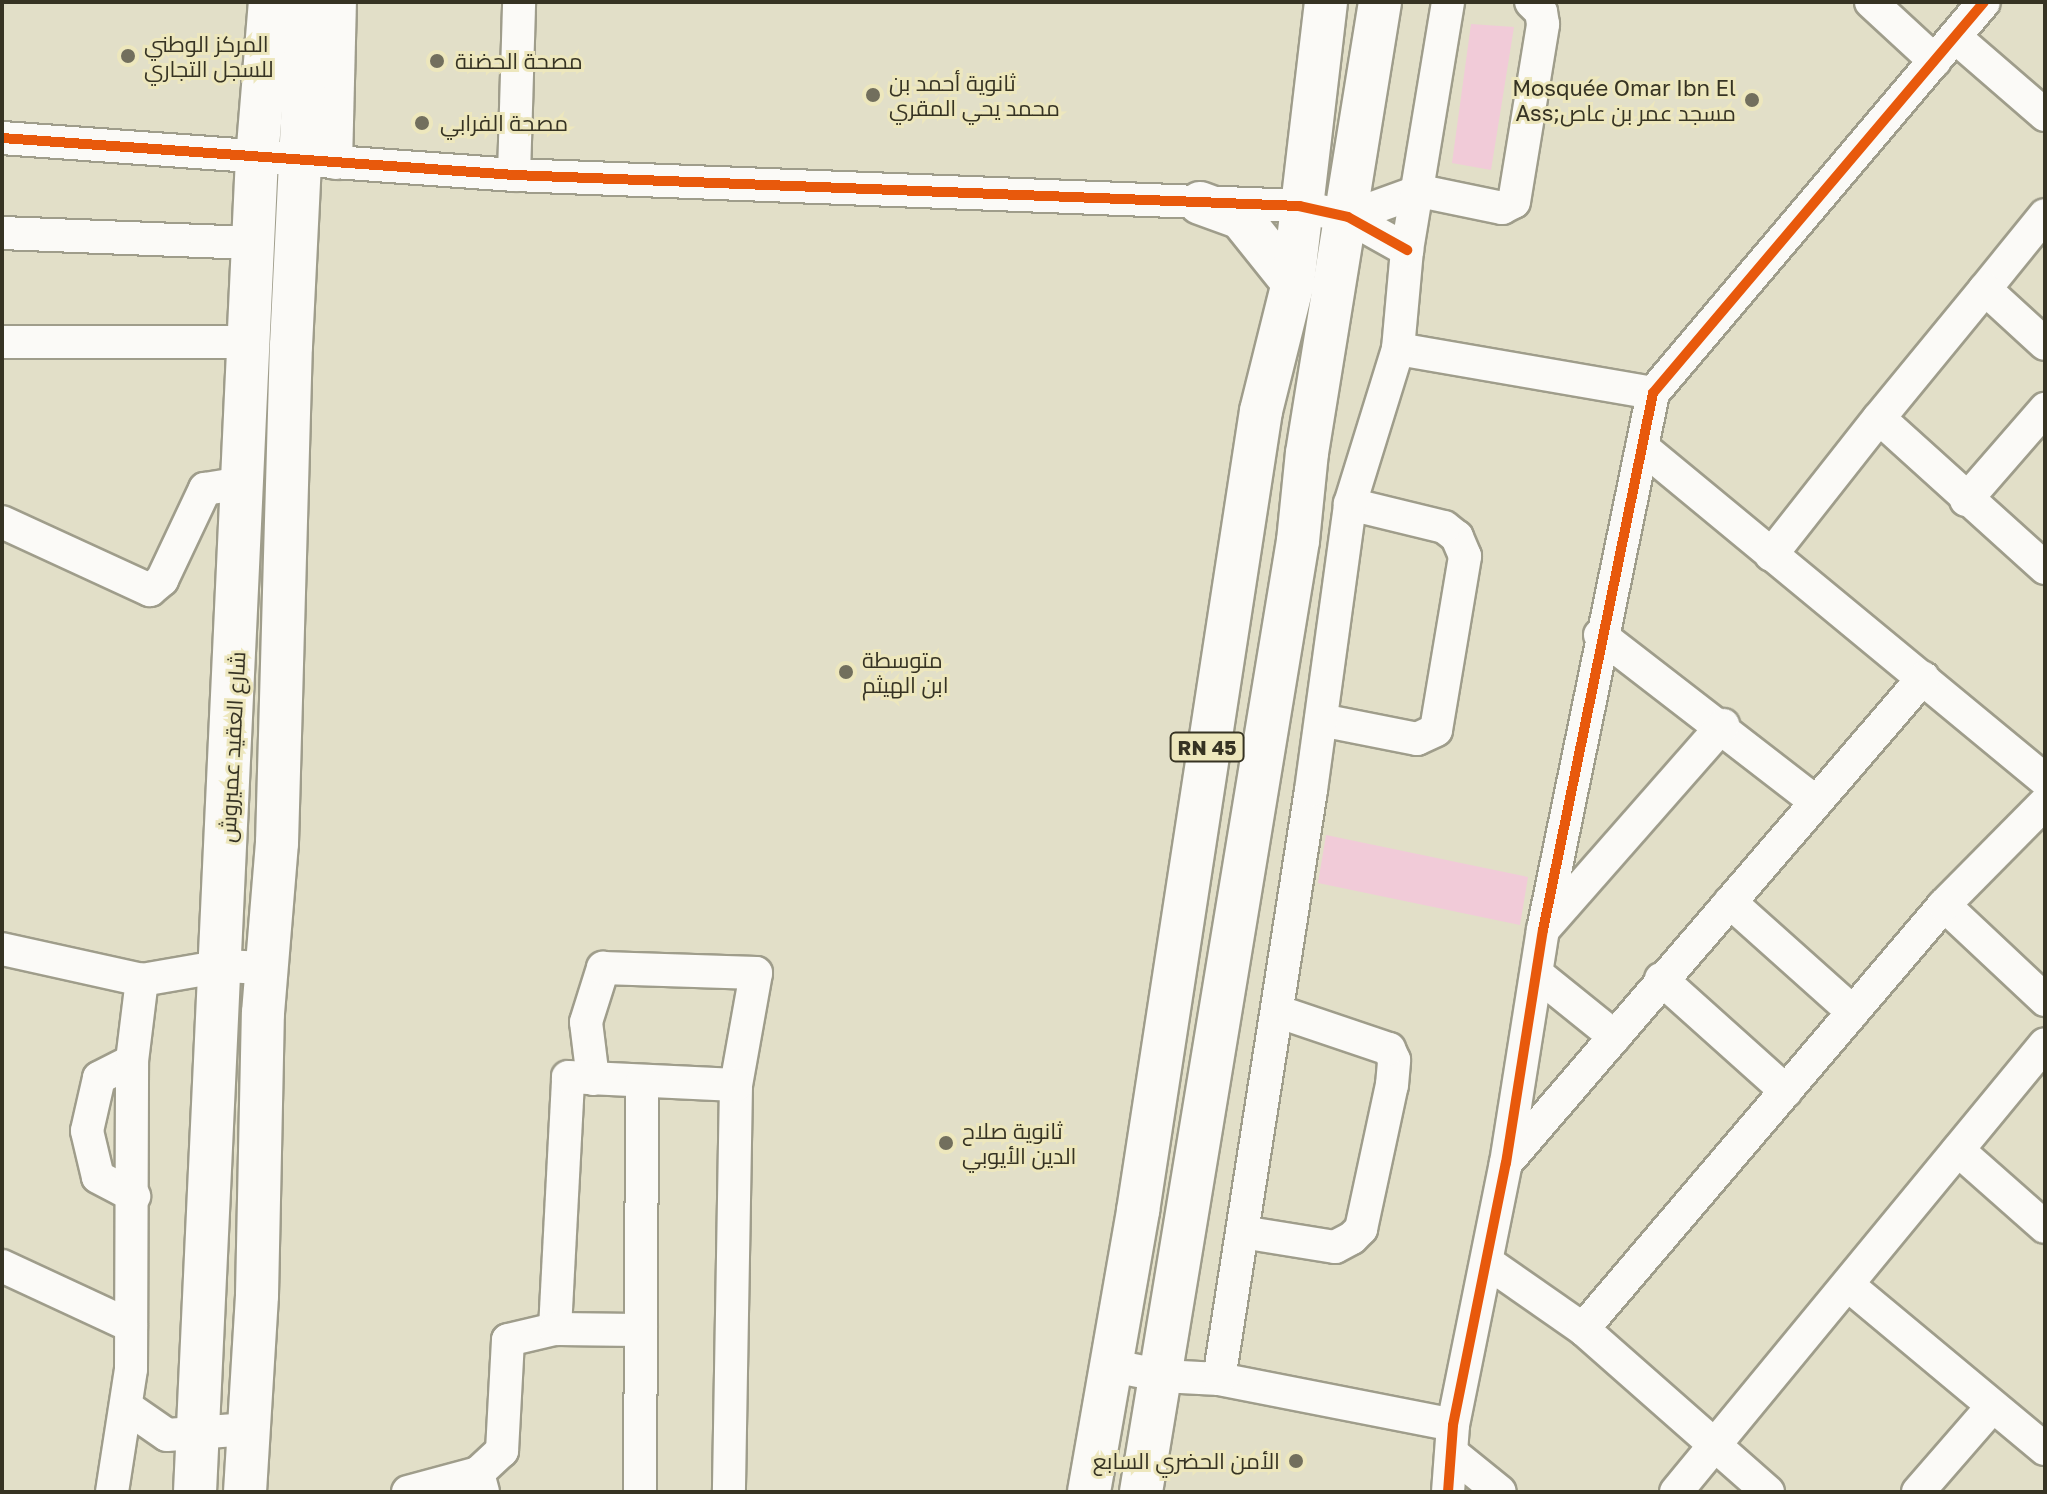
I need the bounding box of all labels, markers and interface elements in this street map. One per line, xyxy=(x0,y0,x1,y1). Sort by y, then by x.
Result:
place label: المركز الوطني للسجل التجاري xyxy=(144,30,274,82)
marker: المركز الوطني للسجل التجاري xyxy=(119,47,137,65)
place label: مصحة الحضنة xyxy=(455,48,583,74)
marker: مصحة الحضنة xyxy=(426,50,448,72)
place label: ثانوية أحمد بن محمد يحي المقري xyxy=(889,69,1060,120)
place label: Mosquée Omar Ibn El Ass;مسجد عمر بن عاص xyxy=(1512,74,1736,126)
marker: ثانوية أحمد بن محمد يحي المقري xyxy=(864,86,882,104)
marker: Mosquée Omar Ibn El Ass;مسجد عمر بن عاص xyxy=(1743,91,1761,109)
place label: مصحة الفرابي xyxy=(440,110,568,136)
marker: مصحة الفرابي xyxy=(411,112,433,134)
place label: متوسطة ابن الهيثم xyxy=(862,646,949,698)
street label: شارع العقيد عميروش xyxy=(214,651,250,843)
marker: متوسطة ابن الهيثم xyxy=(837,663,855,681)
road number: RN 45 xyxy=(1169,731,1245,763)
place label: ثانوية صلاح الدين الأيوبي xyxy=(962,1117,1076,1168)
marker: ثانوية صلاح الدين الأيوبي xyxy=(937,1134,955,1152)
place label: الأمن الحضري السابع xyxy=(1093,1448,1280,1474)
marker: الأمن الحضري السابع xyxy=(1287,1452,1305,1470)

